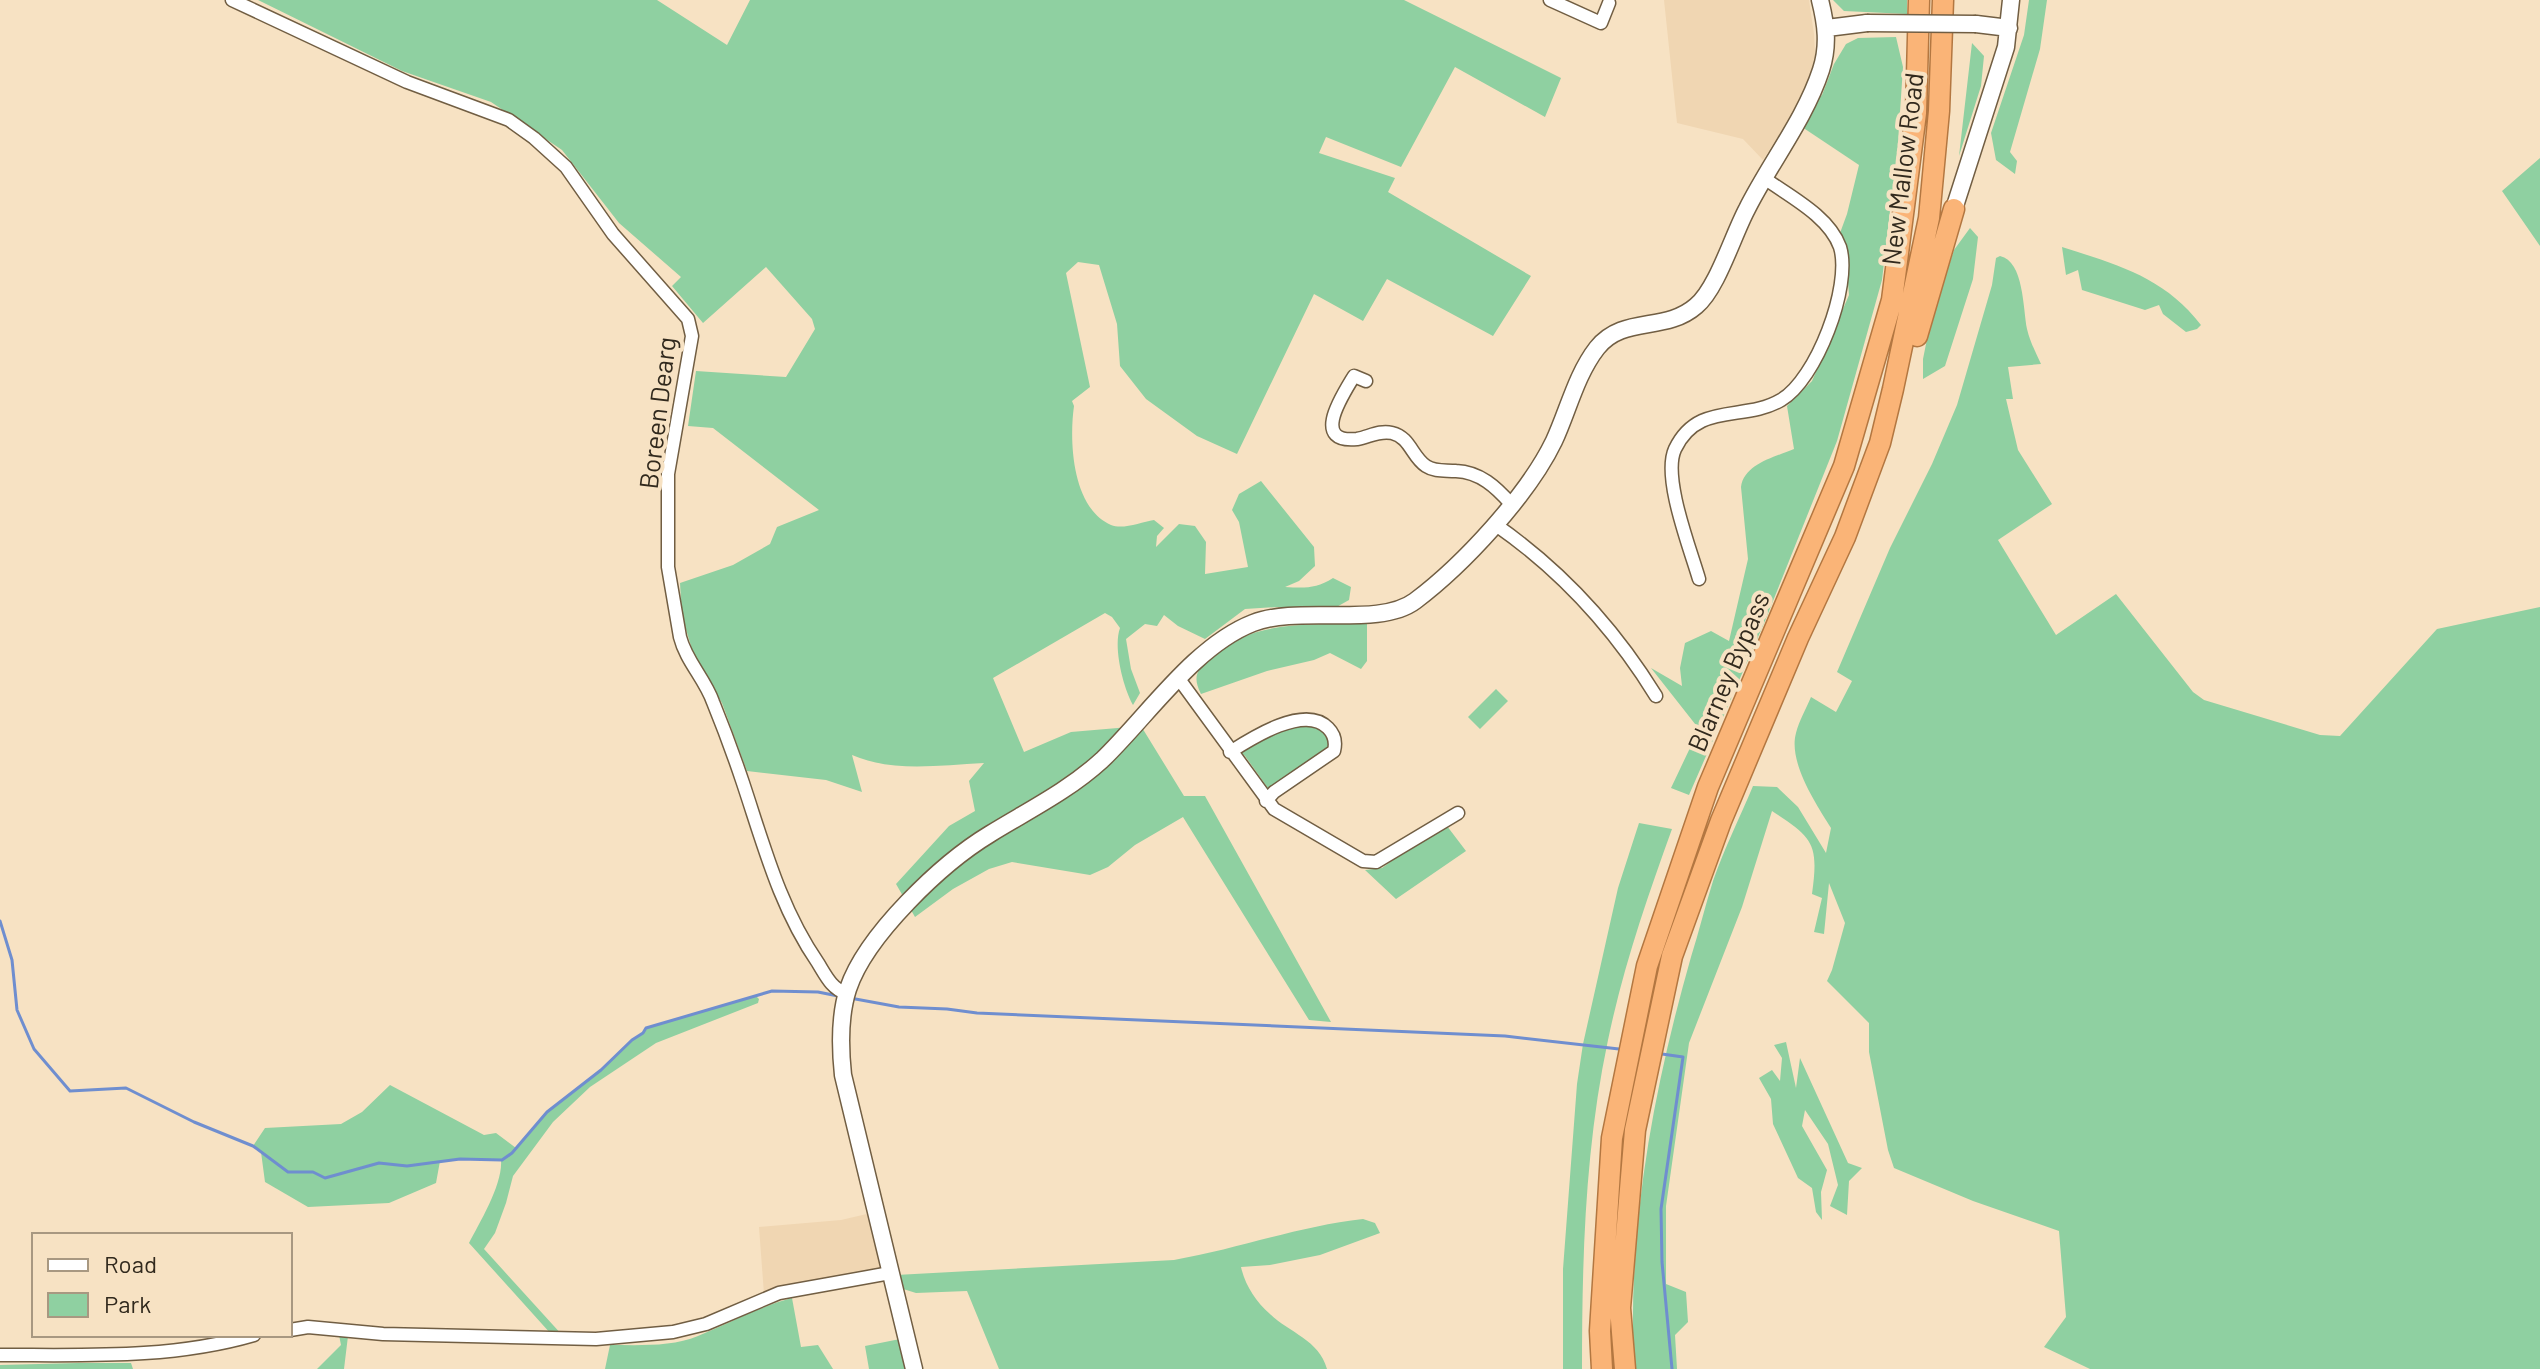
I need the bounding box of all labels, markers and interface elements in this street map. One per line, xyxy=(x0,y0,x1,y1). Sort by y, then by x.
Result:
street label: New Mallow Road xyxy=(1874,71,1929,267)
street label: Boreen Dearg xyxy=(632,335,681,491)
street label: Blarney Bypass xyxy=(1680,587,1775,756)
legend xyxy=(32,1233,292,1337)
text: Road xyxy=(104,1249,157,1278)
text: Park xyxy=(104,1289,151,1318)

